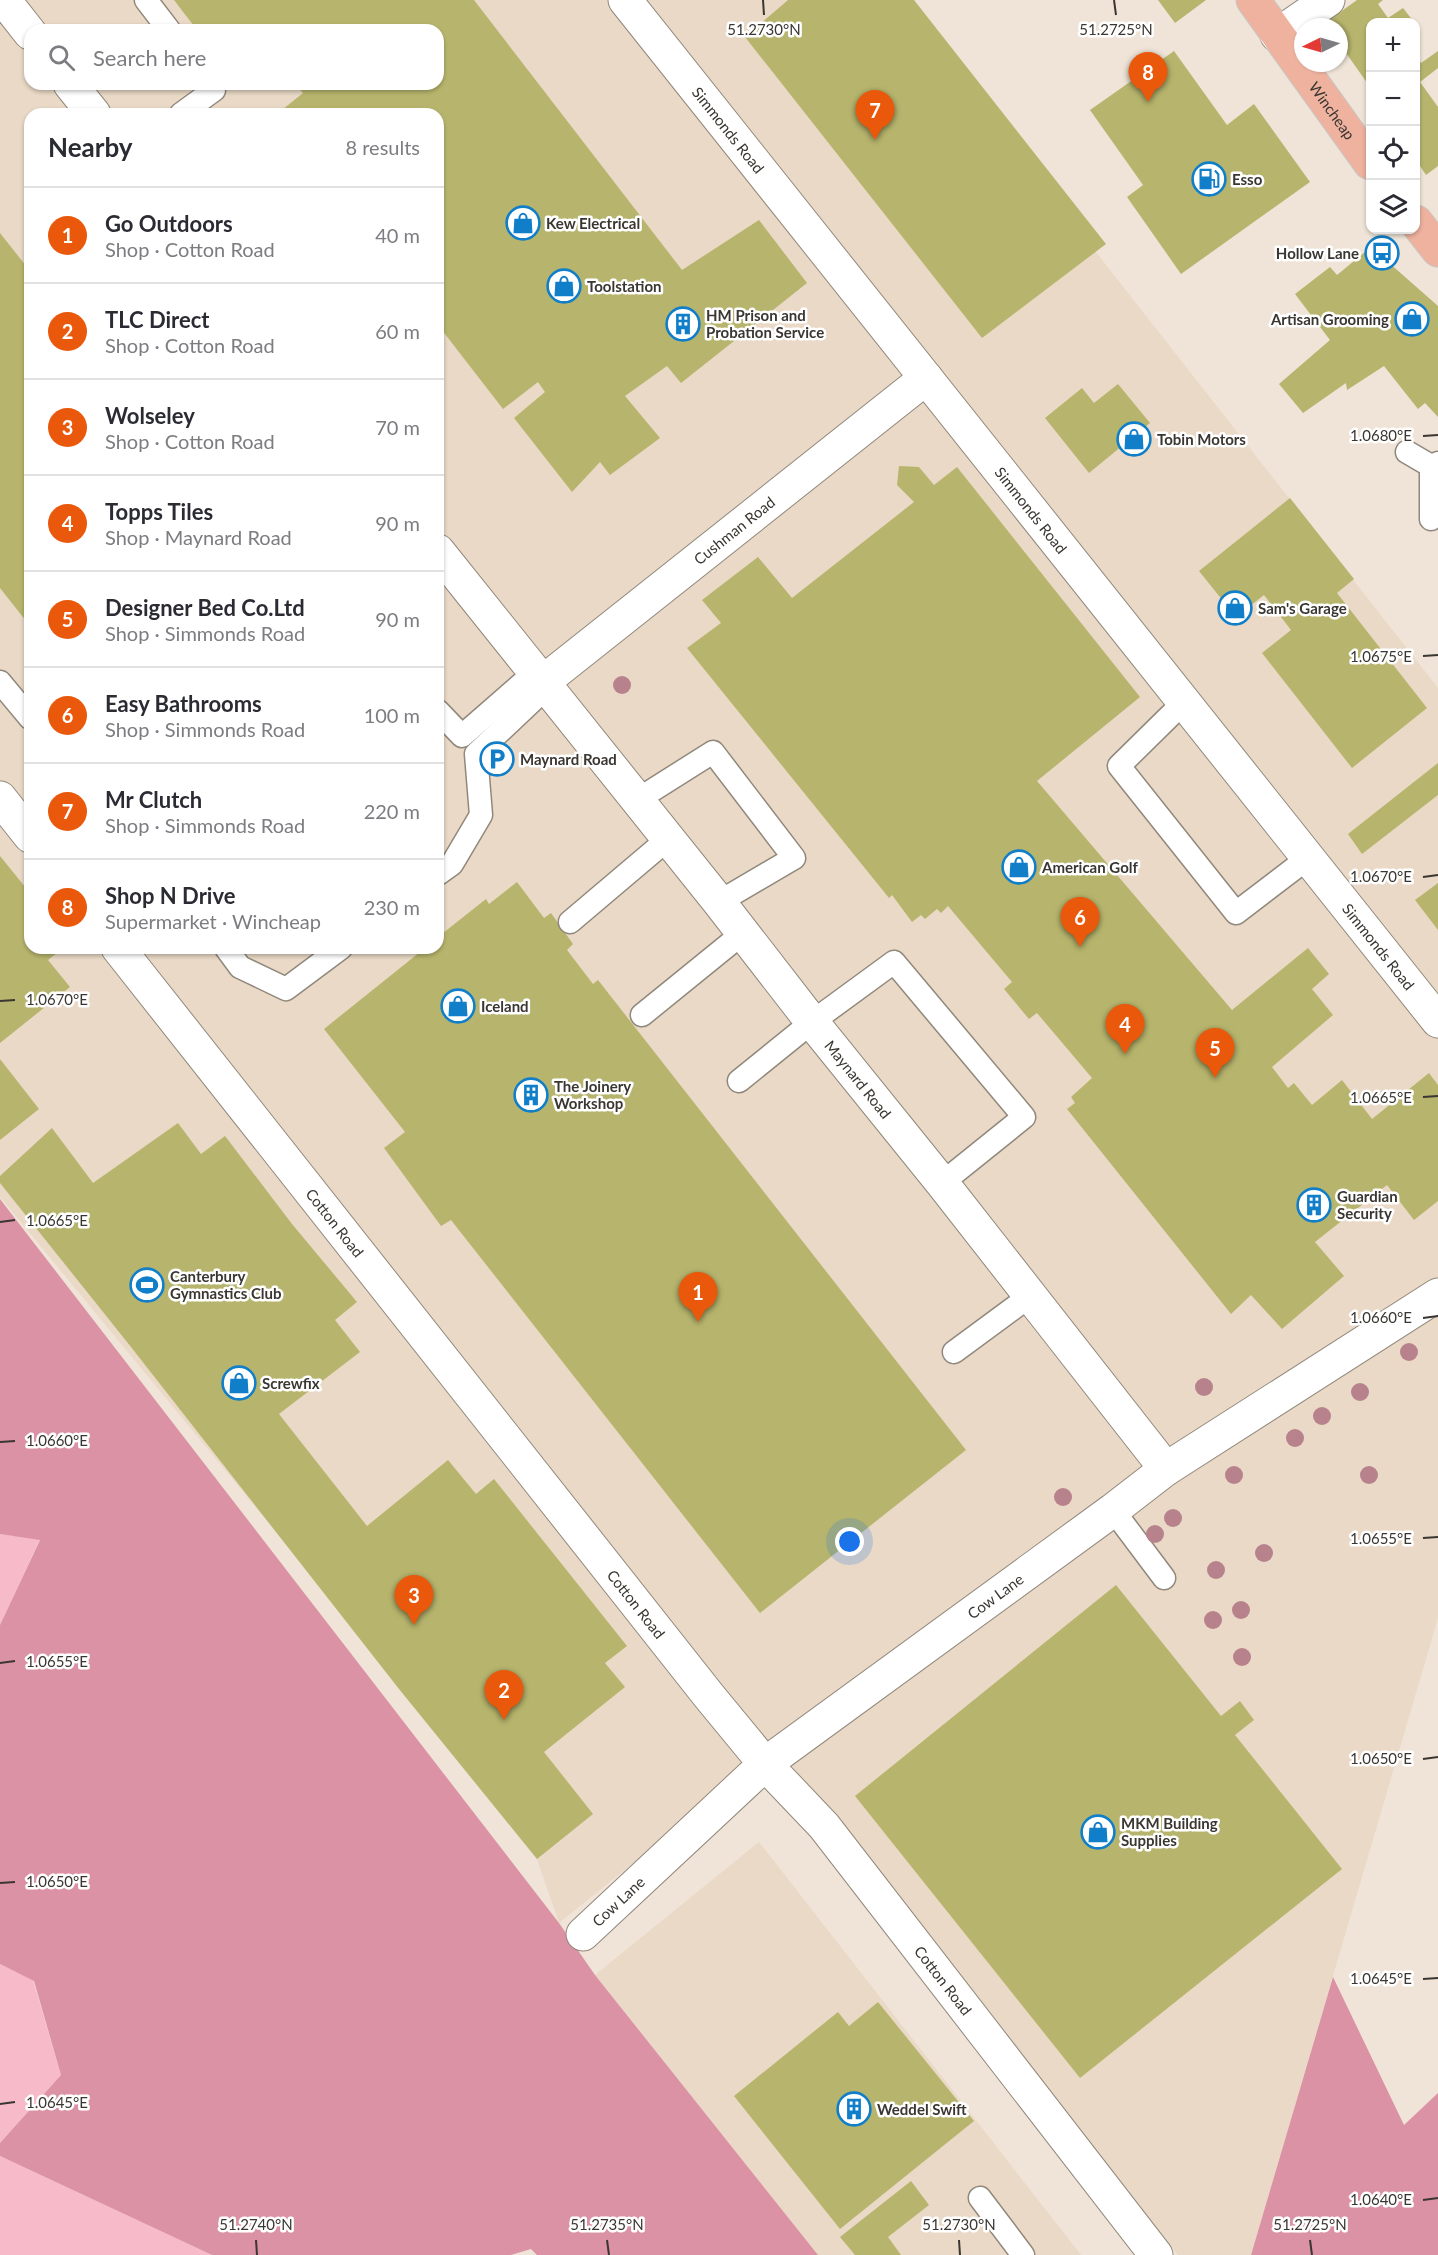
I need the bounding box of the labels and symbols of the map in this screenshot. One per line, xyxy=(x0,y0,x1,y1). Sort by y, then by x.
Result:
north arrow xyxy=(1294,18,1348,72)
text: 51.2730°N xyxy=(727,20,801,38)
text: 51.2725°N xyxy=(1079,20,1153,38)
pin: 8 xyxy=(1128,52,1168,102)
street label: Wincheap xyxy=(1306,78,1359,143)
street label: Simmonds Road xyxy=(689,83,768,177)
pin: 7 xyxy=(856,90,894,140)
fuel station icon: Esso xyxy=(1191,161,1227,197)
place label: Esso xyxy=(1232,170,1263,188)
shop icon: Kew Electrical xyxy=(505,205,541,241)
place label: Kew Electrical xyxy=(546,214,640,232)
bus stop icon: Hollow Lane xyxy=(1364,235,1400,271)
place label: Hollow Lane xyxy=(1276,244,1359,262)
shop icon: Toolstation xyxy=(546,268,582,304)
place label: Toolstation xyxy=(587,277,662,295)
shop icon: Artisan Grooming xyxy=(1394,301,1430,337)
building icon: HM Prison and Probation Service xyxy=(665,306,701,342)
place label: HM Prison and Probation Service xyxy=(706,306,824,341)
place label: Artisan Grooming xyxy=(1270,310,1389,328)
shop icon: Tobin Motors xyxy=(1116,421,1152,457)
text: 1.0680°E xyxy=(1350,426,1412,444)
place label: Tobin Motors xyxy=(1157,430,1246,448)
street label: Simmonds Road xyxy=(991,463,1071,557)
street label: Cushman Road xyxy=(690,493,778,568)
shop icon: Sam's Garage xyxy=(1217,590,1253,626)
place label: Sam's Garage xyxy=(1258,599,1347,617)
text: 1.0675°E xyxy=(1350,647,1412,665)
parking icon: Maynard Road xyxy=(479,741,515,777)
place label: Maynard Road xyxy=(520,750,617,768)
shop icon: American Golf xyxy=(1001,849,1037,885)
place label: American Golf xyxy=(1041,858,1138,876)
text: 1.0670°E xyxy=(1350,867,1412,885)
pin: 6 xyxy=(1060,898,1100,947)
street label: Simmonds Road xyxy=(1339,900,1419,993)
shop icon: Iceland xyxy=(440,988,476,1024)
text: 1.0670°E xyxy=(26,990,88,1008)
place label: Iceland xyxy=(481,997,529,1015)
pin: 4 xyxy=(1106,1004,1144,1054)
pin: 5 xyxy=(1196,1028,1234,1078)
street label: Maynard Road xyxy=(821,1037,895,1122)
building icon: The Joinery Workshop xyxy=(513,1077,549,1113)
place label: The Joinery Workshop xyxy=(554,1077,631,1112)
text: 1.0665°E xyxy=(1350,1088,1412,1106)
street label: Cotton Road xyxy=(302,1185,368,1261)
building icon: Guardian Security xyxy=(1296,1187,1332,1223)
place label: Guardian Security xyxy=(1337,1187,1398,1222)
text: 1.0665°E xyxy=(26,1211,88,1229)
sports icon: Canterbury Gymnastics Club xyxy=(129,1267,165,1303)
place label: Canterbury Gymnastics Club xyxy=(170,1267,282,1302)
pin: 1 xyxy=(678,1272,718,1322)
text: 1.0660°E xyxy=(1350,1308,1412,1326)
shop icon: Screwfix xyxy=(221,1365,257,1401)
place label: Screwfix xyxy=(262,1374,320,1392)
text: 1.0660°E xyxy=(26,1431,88,1449)
your location xyxy=(835,1527,864,1556)
text: 1.0655°E xyxy=(1350,1529,1412,1547)
street label: Cotton Road xyxy=(604,1566,669,1642)
street label: Cow Lane xyxy=(964,1570,1027,1622)
pin: 3 xyxy=(394,1576,434,1625)
text: 1.0655°E xyxy=(26,1652,88,1670)
pin: 2 xyxy=(484,1670,524,1720)
text: 1.0650°E xyxy=(1350,1749,1412,1767)
shop icon: MKM Building Supplies xyxy=(1080,1814,1116,1850)
place label: MKM Building Supplies xyxy=(1121,1814,1218,1849)
text: 1.0650°E xyxy=(26,1872,88,1890)
street label: Cow Lane xyxy=(588,1872,648,1930)
street label: Cotton Road xyxy=(911,1942,976,2018)
text: 1.0645°E xyxy=(1350,1969,1412,1987)
building icon: Weddel Swift xyxy=(836,2091,872,2127)
text: 1.0645°E xyxy=(26,2093,88,2111)
place label: Weddel Swift xyxy=(877,2100,967,2118)
text: 1.0640°E xyxy=(1350,2190,1412,2208)
text: 51.2740°N xyxy=(219,2215,293,2233)
text: 51.2735°N xyxy=(570,2215,644,2233)
text: 51.2730°N xyxy=(922,2215,996,2233)
text: 51.2725°N xyxy=(1273,2215,1347,2233)

